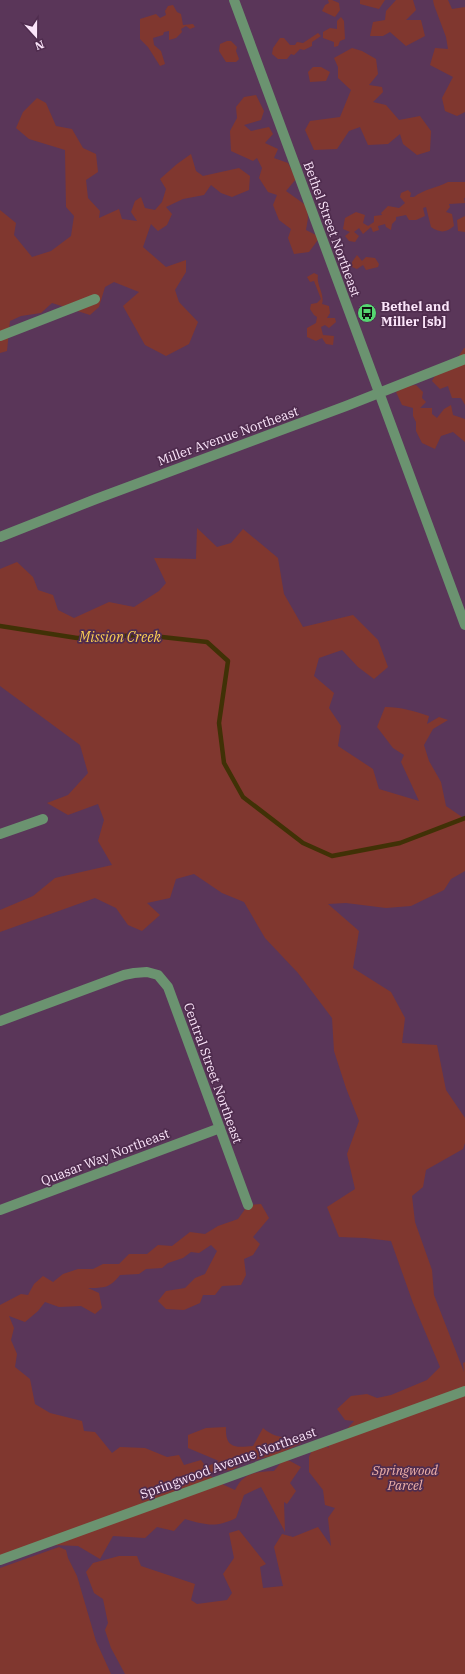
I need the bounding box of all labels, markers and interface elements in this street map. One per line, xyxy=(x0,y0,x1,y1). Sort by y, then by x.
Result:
north arrow xyxy=(16,16,56,56)
text: N xyxy=(33,37,46,54)
street label: Bethel Street Northeast xyxy=(300,159,365,299)
place label: Bethel and Miller [sb] xyxy=(381,298,450,330)
bus stop icon: Bethel and Miller [sb] xyxy=(356,302,378,324)
street label: Miller Avenue Northeast xyxy=(155,402,301,469)
water label: Mission Creek xyxy=(78,628,161,646)
street label: Central Street Northeast xyxy=(180,1000,247,1146)
street label: Quasar Way Northeast xyxy=(38,1124,172,1189)
street label: Springwood Avenue Northeast xyxy=(138,1423,319,1503)
park label: Springwood Parcel xyxy=(371,1462,439,1494)

